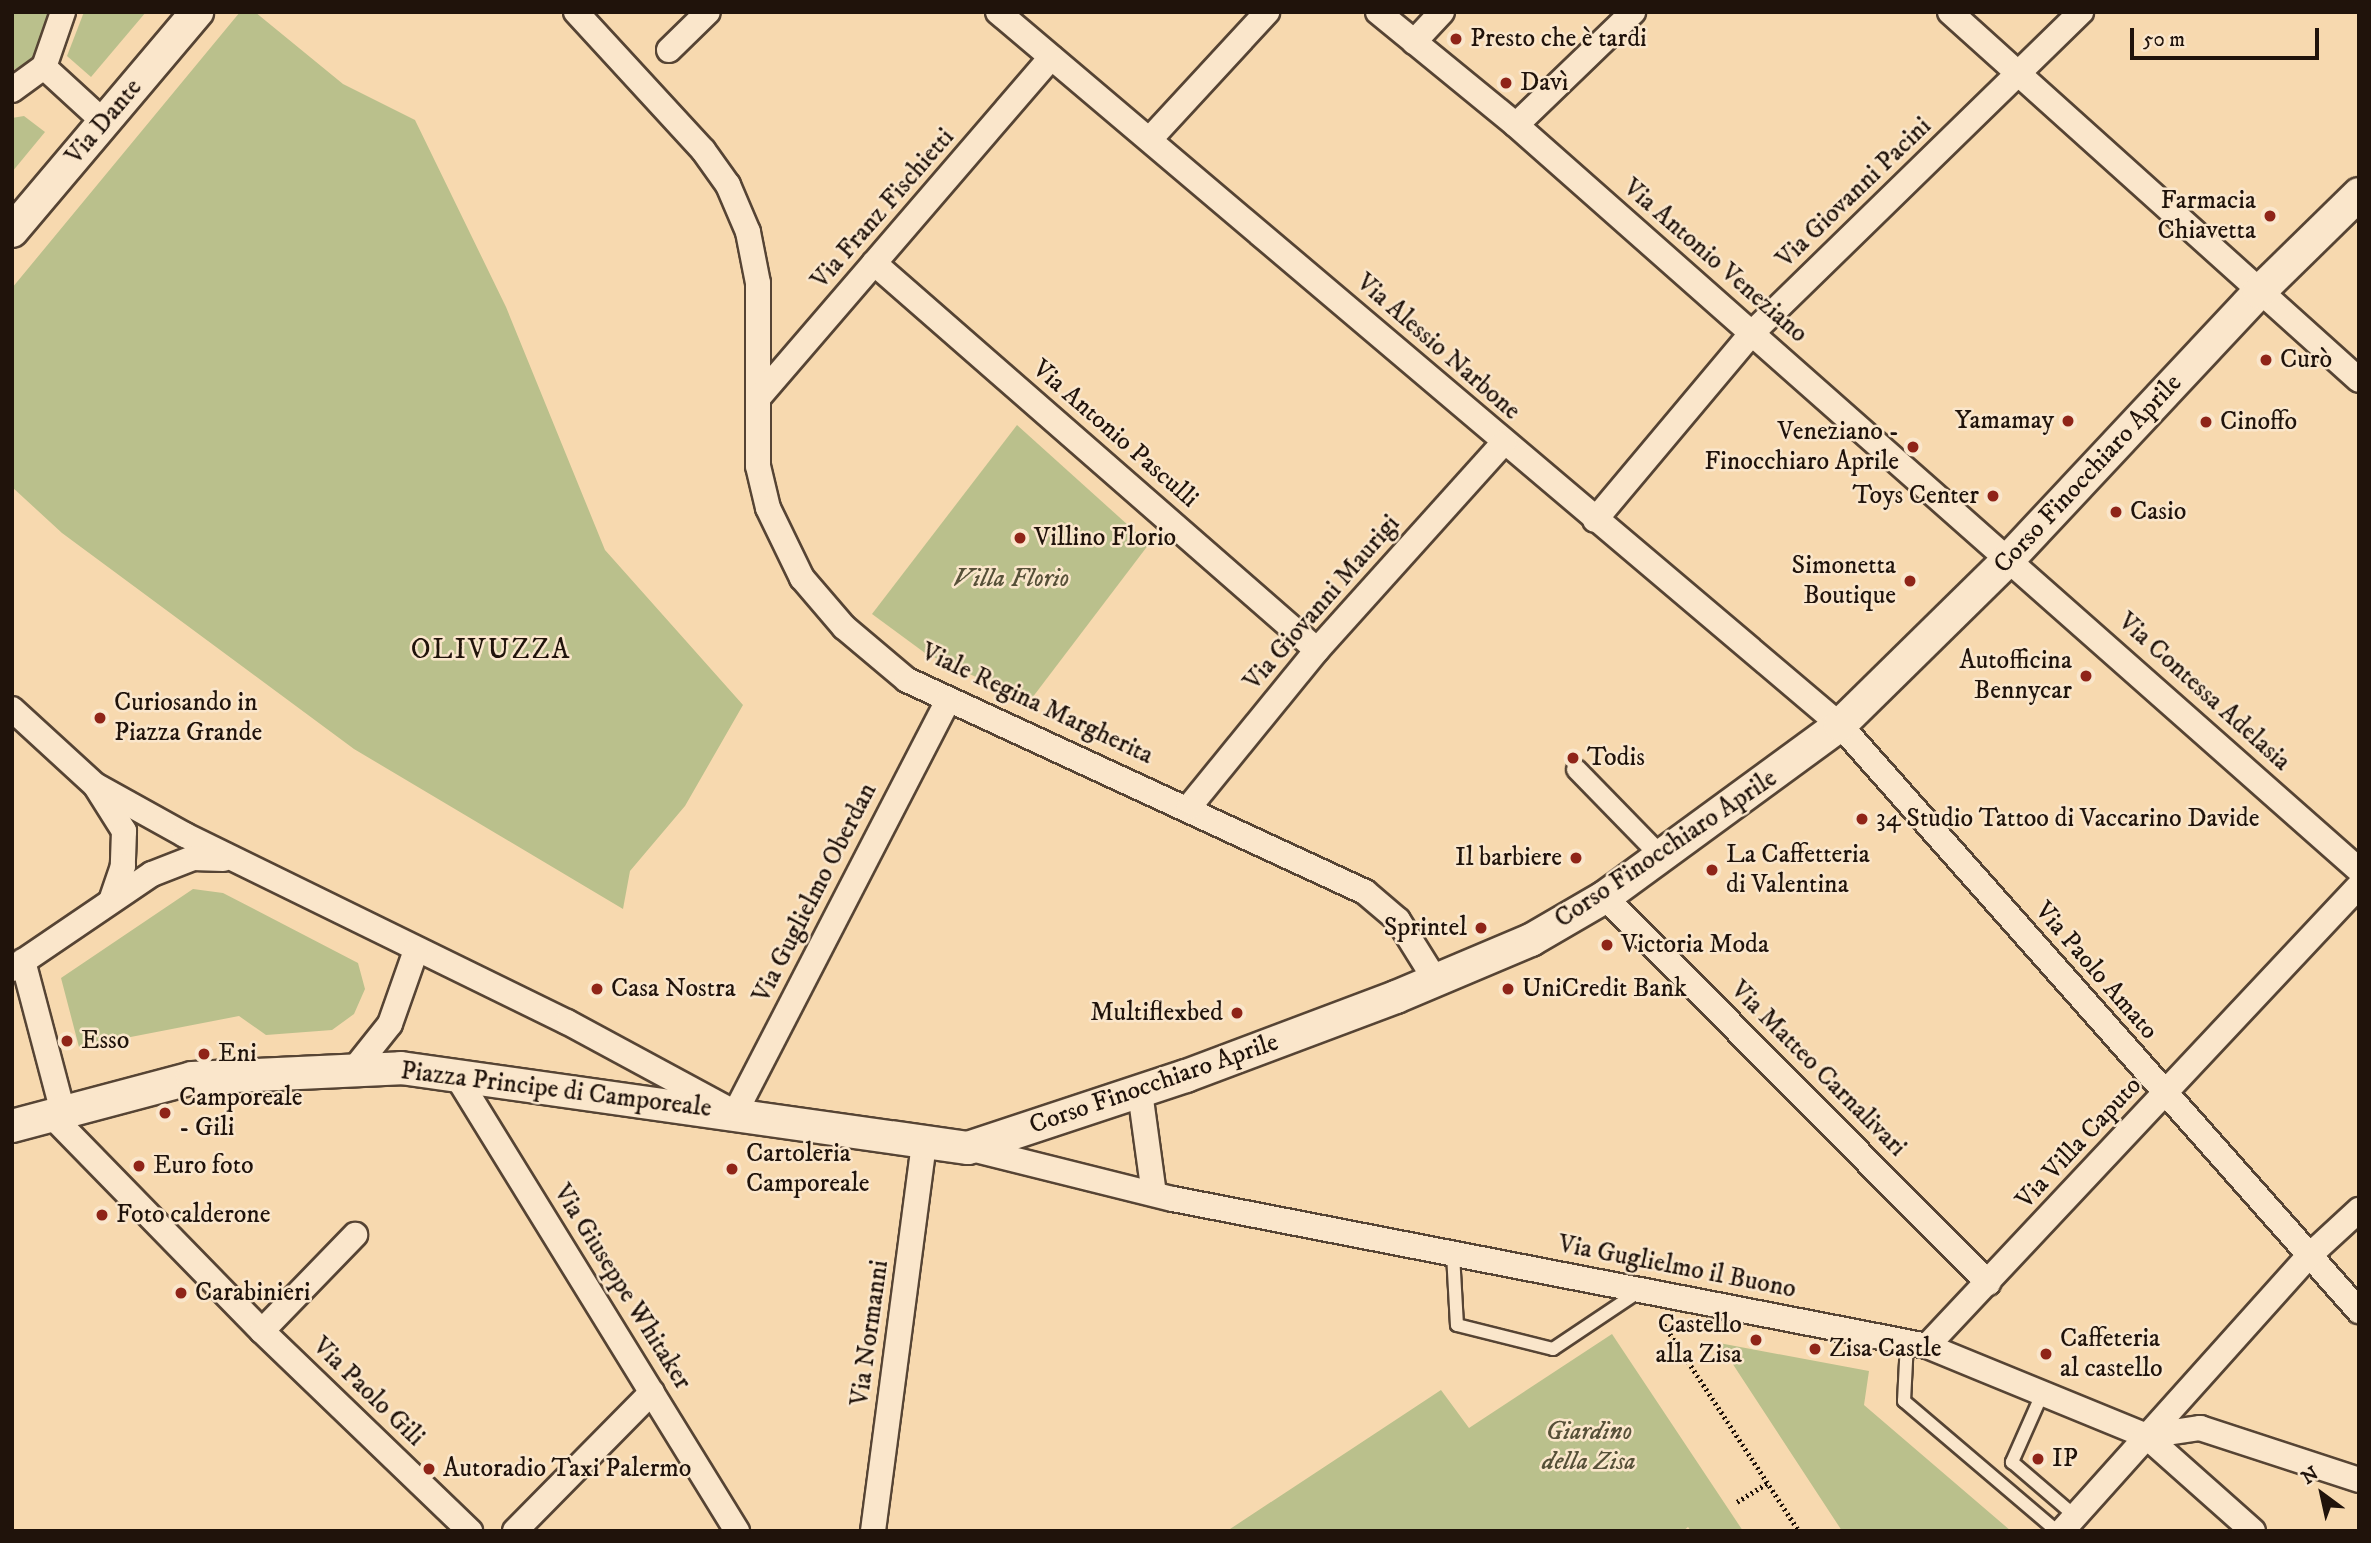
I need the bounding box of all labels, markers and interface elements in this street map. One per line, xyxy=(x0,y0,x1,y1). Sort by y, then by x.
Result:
scale bar xyxy=(2133,14,2322,58)
place label: Presto che è tardi xyxy=(1470,23,1647,55)
text: 50 m xyxy=(2143,27,2185,53)
marker: Presto che è tardi xyxy=(1448,31,1464,47)
place label: Davì xyxy=(1520,67,1568,99)
street label: Via Dante xyxy=(59,73,149,171)
marker: Davì xyxy=(1498,75,1514,91)
street label: Via Giovanni Pacini xyxy=(1770,111,1938,275)
street label: Via Franz Fischietti xyxy=(805,122,961,296)
street label: Via Antonio Veneziano xyxy=(1616,172,1814,350)
place label: Farmacia Chiavetta xyxy=(2158,185,2256,246)
marker: Farmacia Chiavetta xyxy=(2262,208,2278,224)
street label: Via Alessio Narbone xyxy=(1349,267,1527,427)
place label: Curò xyxy=(2280,344,2332,376)
marker: Curò xyxy=(2258,352,2274,368)
street label: Via Antonio Pasculli xyxy=(1026,353,1204,515)
street label: Corso Finocchiaro Aprile xyxy=(1988,368,2188,580)
place label: Yamamay xyxy=(1955,405,2054,437)
place label: Cinoffo xyxy=(2220,406,2297,438)
marker: Yamamay xyxy=(2060,413,2076,429)
marker: Cinoffo xyxy=(2198,414,2214,430)
place label: Veneziano - Finocchiaro Aprile xyxy=(1704,416,1899,478)
marker: Veneziano - Finocchiaro Aprile xyxy=(1905,439,1921,455)
place label: Toys Center xyxy=(1853,480,1979,512)
marker: Toys Center xyxy=(1985,488,2001,504)
place label: Casio xyxy=(2130,496,2186,528)
marker: Casio xyxy=(2108,504,2124,520)
street label: Via Giovanni Maurigi xyxy=(1237,509,1407,697)
place label: Villino Florio xyxy=(1034,522,1176,554)
marker: Villino Florio xyxy=(1012,530,1028,546)
place label: Simonetta Boutique xyxy=(1792,550,1896,612)
park label: Villa Florio xyxy=(953,563,1069,595)
marker: Simonetta Boutique xyxy=(1902,573,1918,589)
street label: Via Contessa Adelasia xyxy=(2111,606,2297,778)
district label: OLIVUZZA xyxy=(412,633,570,667)
street label: Viale Regina Margherita xyxy=(916,636,1158,772)
place label: Autofficina Bennycar xyxy=(1959,645,2072,706)
marker: Autofficina Bennycar xyxy=(2078,668,2094,684)
place label: Curiosando in Piazza Grande xyxy=(114,687,262,748)
marker: Curiosando in Piazza Grande xyxy=(92,710,108,726)
place label: Todis xyxy=(1587,742,1645,774)
marker: Todis xyxy=(1565,750,1581,766)
street label: Corso Finocchiaro Aprile xyxy=(1549,763,1783,935)
street label: Via Guglielmo Oberdan xyxy=(746,778,884,1008)
place label: 34 Studio Tattoo di Vaccarino Davide xyxy=(1876,803,2259,835)
marker: 34 Studio Tattoo di Vaccarino Davide xyxy=(1854,811,1870,827)
place label: La Caffetteria di Valentina xyxy=(1726,839,1870,900)
place label: Il barbiere xyxy=(1455,842,1562,874)
marker: Il barbiere xyxy=(1568,850,1584,866)
marker: La Caffetteria di Valentina xyxy=(1704,862,1720,878)
street label: Via Paolo Amato xyxy=(2028,896,2164,1046)
place label: Sprintel xyxy=(1384,912,1467,944)
marker: Sprintel xyxy=(1473,920,1489,936)
place label: Victoria Moda xyxy=(1621,929,1769,961)
marker: Victoria Moda xyxy=(1599,937,1615,953)
place label: Casa Nostra xyxy=(611,973,736,1005)
place label: UniCredit Bank xyxy=(1522,973,1687,1005)
street label: Via Matteo Carnalivari xyxy=(1724,975,1912,1163)
marker: Casa Nostra xyxy=(589,981,605,997)
marker: UniCredit Bank xyxy=(1500,981,1516,997)
place label: Multiflexbed xyxy=(1090,997,1223,1029)
marker: Multiflexbed xyxy=(1229,1005,1245,1021)
place label: Esso xyxy=(81,1025,129,1057)
street label: Corso Finocchiaro Aprile xyxy=(1025,1027,1283,1141)
marker: Esso xyxy=(59,1033,75,1049)
place label: Eni xyxy=(218,1038,257,1070)
marker: Eni xyxy=(196,1046,212,1062)
street label: Piazza Principe di Camporeale xyxy=(399,1055,713,1125)
street label: Via Villa Caputo xyxy=(2010,1070,2148,1216)
place label: Camporeale - Gili xyxy=(179,1082,302,1144)
marker: Camporeale - Gili xyxy=(157,1105,173,1121)
place label: Cartoleria Camporeale xyxy=(746,1138,869,1200)
place label: Euro foto xyxy=(153,1150,254,1182)
marker: Euro foto xyxy=(131,1158,147,1174)
marker: Cartoleria Camporeale xyxy=(724,1161,740,1177)
street label: Via Giuseppe Whitaker xyxy=(546,1179,698,1395)
place label: Foto calderone xyxy=(116,1199,271,1231)
marker: Foto calderone xyxy=(94,1207,110,1223)
street label: Via Guglielmo il Buono xyxy=(1555,1229,1799,1305)
street label: Via Normanni xyxy=(844,1258,896,1408)
place label: Carabinieri xyxy=(195,1277,310,1309)
marker: Carabinieri xyxy=(173,1285,189,1301)
place label: Castello alla Zisa xyxy=(1656,1309,1742,1370)
place label: Caffeteria al castello xyxy=(2060,1323,2163,1384)
street label: Via Paolo Gili xyxy=(306,1331,430,1453)
marker: Castello alla Zisa xyxy=(1748,1332,1764,1348)
place label: Zisa Castle xyxy=(1829,1333,1942,1365)
marker: Zisa Castle xyxy=(1807,1341,1823,1357)
marker: Caffeteria al castello xyxy=(2038,1346,2054,1362)
park label: Giardino della Zisa xyxy=(1542,1416,1636,1478)
place label: IP xyxy=(2052,1443,2078,1475)
marker: IP xyxy=(2030,1451,2046,1467)
place label: Autoradio Taxi Palermo xyxy=(443,1453,691,1485)
north arrow xyxy=(2287,1459,2357,1529)
marker: Autoradio Taxi Palermo xyxy=(421,1461,437,1477)
text: N xyxy=(2297,1462,2323,1490)

